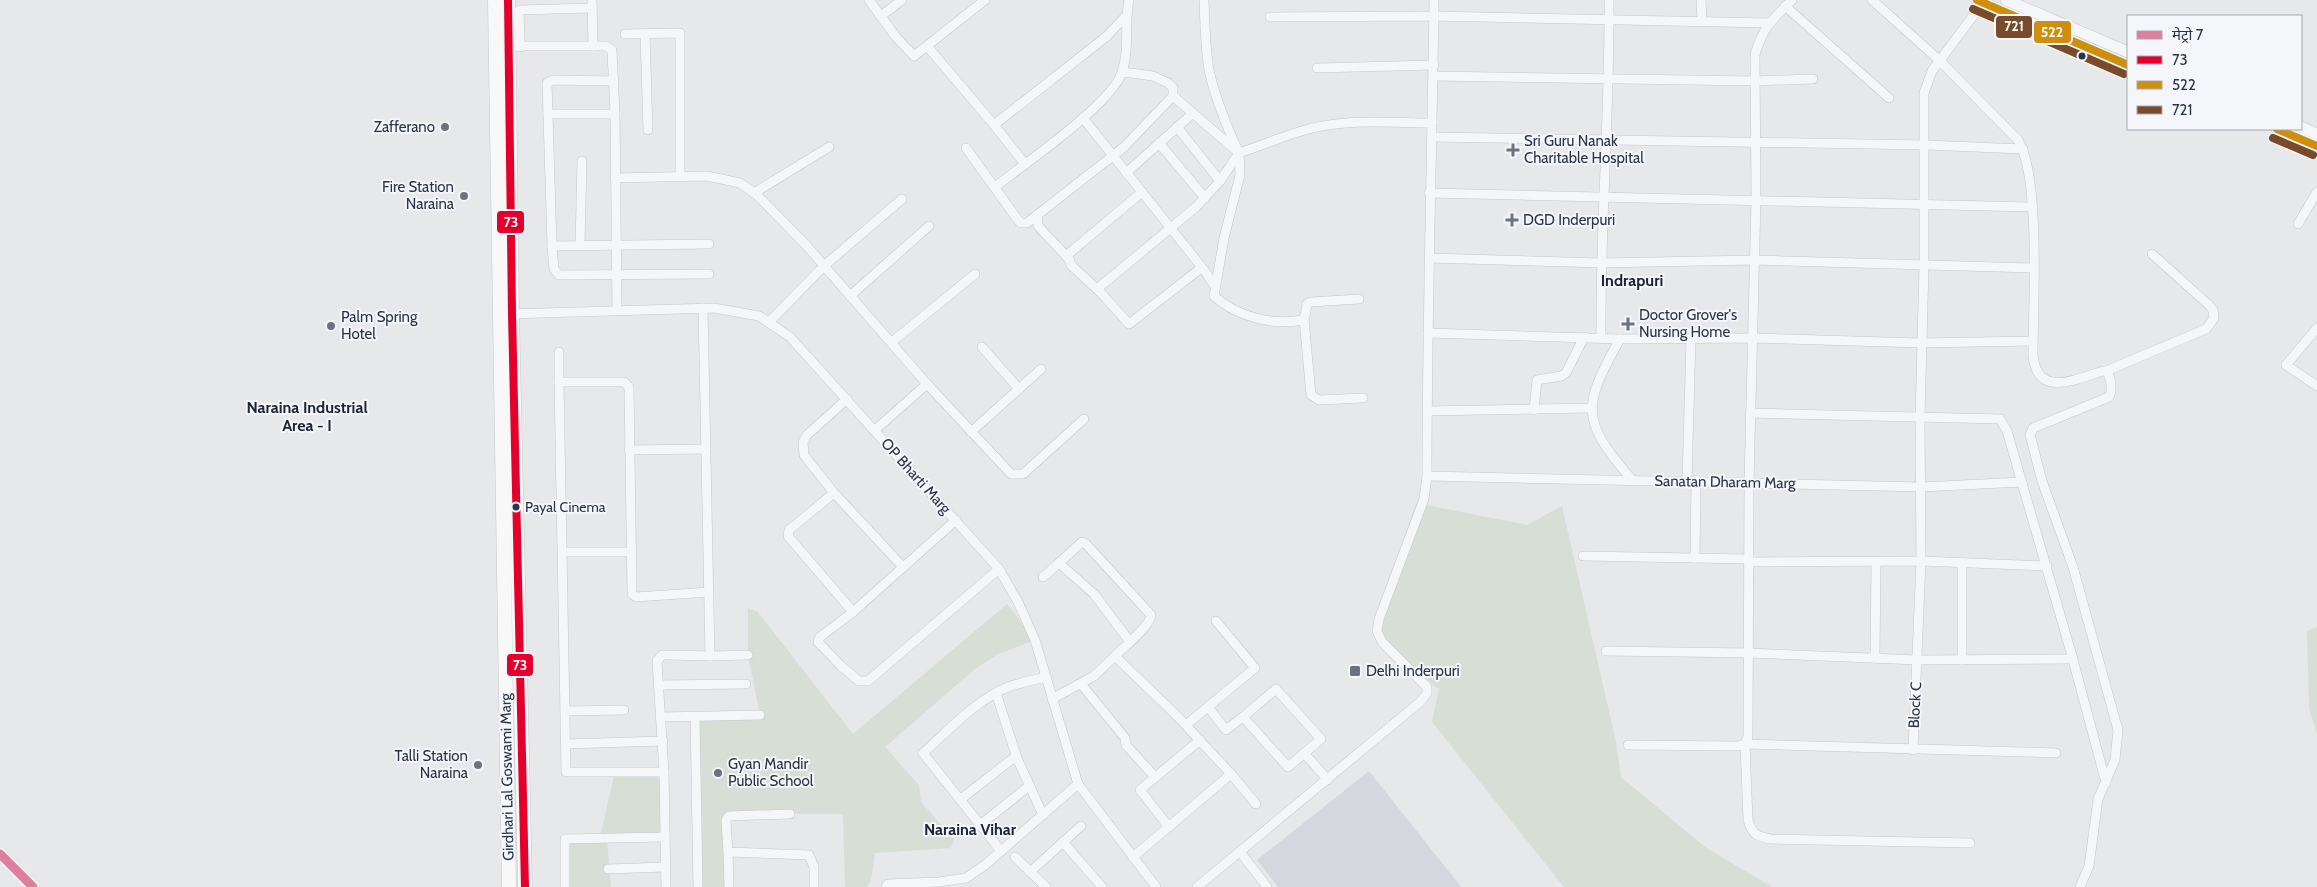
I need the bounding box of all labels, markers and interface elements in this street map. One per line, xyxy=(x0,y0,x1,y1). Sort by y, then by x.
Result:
line badge: 721 xyxy=(1995,15,2033,39)
legend xyxy=(2127,15,2302,130)
text: 721 xyxy=(2004,17,2024,35)
line badge: 522 xyxy=(2033,20,2072,44)
text: 522 xyxy=(2041,23,2063,41)
text: मेट्रो 7 xyxy=(2172,26,2204,44)
unlabelled marker xyxy=(2077,51,2087,61)
text: 73 xyxy=(2172,51,2188,69)
text: 522 xyxy=(2172,76,2196,94)
text: 721 xyxy=(2172,101,2192,119)
place label: Zafferano xyxy=(374,118,435,136)
marker: Zafferano xyxy=(439,121,451,133)
place label: Sri Guru Nanak Charitable Hospital xyxy=(1524,132,1644,167)
marker: Sri Guru Nanak Charitable Hospital xyxy=(1506,143,1520,157)
place label: Fire Station Naraina xyxy=(382,178,455,213)
marker: Fire Station Naraina xyxy=(458,190,470,202)
line badge: 73 xyxy=(496,210,525,234)
place label: DGD Inderpuri xyxy=(1523,211,1615,229)
text: 73 xyxy=(504,213,518,231)
marker: DGD Inderpuri xyxy=(1505,213,1519,227)
district label: Indrapuri xyxy=(1601,271,1663,290)
place label: Doctor Grover's Nursing Home xyxy=(1639,306,1737,341)
place label: Palm Spring Hotel xyxy=(341,308,418,343)
marker: Doctor Grover's Nursing Home xyxy=(1621,317,1635,331)
marker: Palm Spring Hotel xyxy=(325,320,337,332)
district label: Naraina Industrial Area - I xyxy=(246,398,368,435)
street label: OP Bharti Marg xyxy=(877,435,955,518)
street label: Sanatan Dharam Marg xyxy=(1654,472,1796,492)
place label: Payal Cinema xyxy=(525,498,606,516)
marker: Payal Cinema xyxy=(511,502,521,512)
line badge: 73 xyxy=(506,653,534,677)
text: 73 xyxy=(513,656,527,674)
place label: Delhi Inderpuri xyxy=(1366,662,1460,680)
marker: Delhi Inderpuri xyxy=(1348,664,1362,678)
street label: Block C xyxy=(1905,681,1925,729)
street label: Girdhari Lal Goswami Marg xyxy=(497,692,517,861)
place label: Talli Station Naraina xyxy=(395,747,469,782)
place label: Gyan Mandir Public School xyxy=(728,755,814,790)
marker: Talli Station Naraina xyxy=(472,759,484,771)
marker: Gyan Mandir Public School xyxy=(712,767,724,779)
district label: Naraina Vihar xyxy=(924,820,1017,839)

